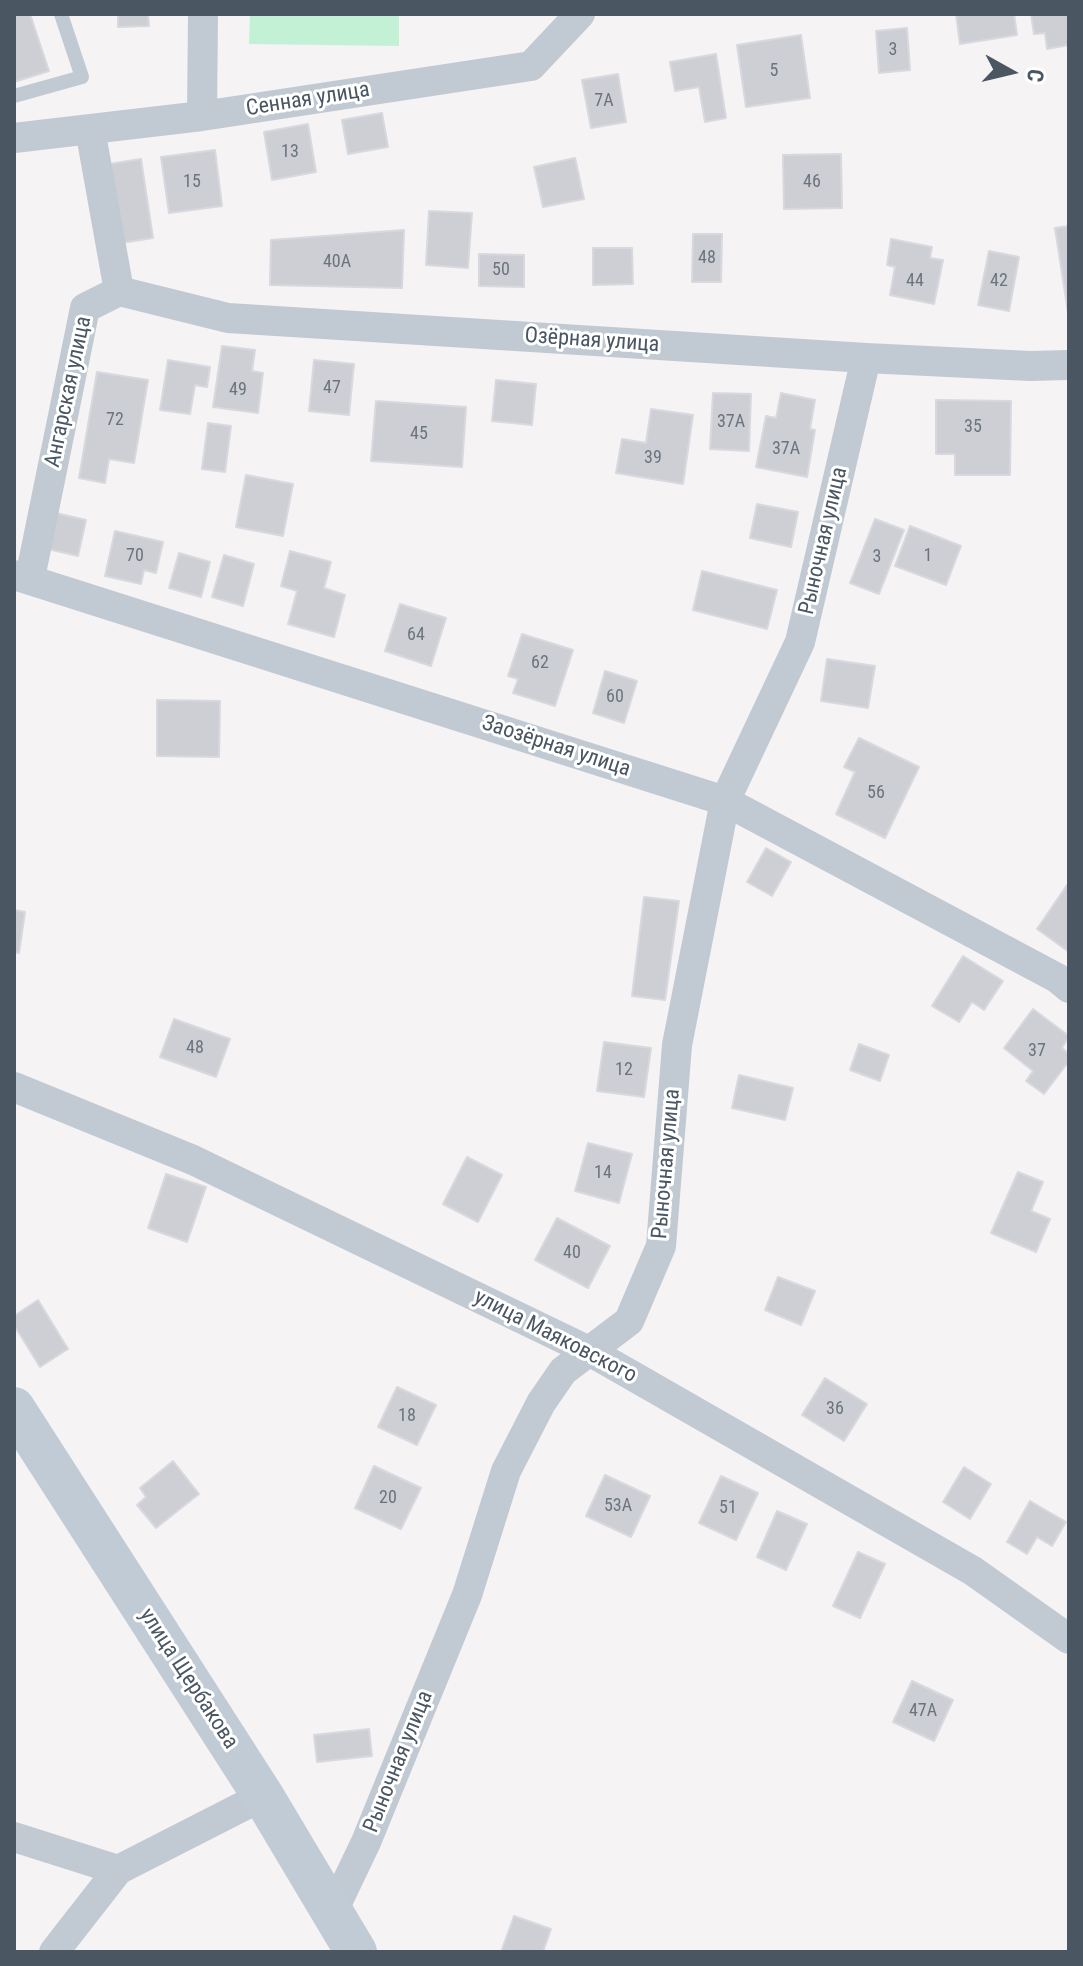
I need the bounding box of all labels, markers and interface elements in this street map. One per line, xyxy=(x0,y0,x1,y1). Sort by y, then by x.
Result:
north arrow xyxy=(971,32,1051,112)
house number: 3 xyxy=(889,39,897,61)
house number: 5 xyxy=(770,60,778,82)
text: С xyxy=(1022,67,1049,83)
street label: Сенная улица xyxy=(244,77,372,123)
house number: 7А xyxy=(594,90,614,112)
house number: 13 xyxy=(281,141,299,163)
house number: 15 xyxy=(183,171,201,193)
house number: 46 xyxy=(803,171,821,193)
house number: 48 xyxy=(698,247,716,269)
house number: 40А xyxy=(323,251,351,273)
house number: 50 xyxy=(492,259,510,281)
house number: 44 xyxy=(906,270,924,292)
house number: 42 xyxy=(990,270,1008,292)
street label: Ангарская улица xyxy=(40,314,98,470)
street label: Озёрная улица xyxy=(524,323,660,359)
house number: 47 xyxy=(323,377,341,399)
house number: 49 xyxy=(229,379,247,401)
house number: 72 xyxy=(106,409,124,431)
house number: 37А xyxy=(717,411,745,433)
house number: 35 xyxy=(964,416,982,438)
house number: 45 xyxy=(410,423,428,445)
house number: 37А xyxy=(772,438,800,460)
house number: 39 xyxy=(644,447,662,469)
street label: Рыночная улица xyxy=(794,465,854,617)
house number: 70 xyxy=(126,545,144,567)
house number: 1 xyxy=(924,545,932,567)
house number: 3 xyxy=(873,546,881,568)
house number: 64 xyxy=(407,624,425,646)
house number: 62 xyxy=(531,652,549,674)
house number: 60 xyxy=(606,686,624,708)
street label: Заозёрная улица xyxy=(478,711,634,783)
house number: 56 xyxy=(867,782,885,804)
house number: 48 xyxy=(186,1037,204,1059)
house number: 37 xyxy=(1028,1040,1046,1062)
house number: 12 xyxy=(615,1059,633,1081)
street label: Рыночная улица xyxy=(647,1088,687,1240)
house number: 14 xyxy=(594,1162,612,1184)
house number: 40 xyxy=(563,1242,581,1264)
street label: улица Маяковского xyxy=(469,1285,641,1389)
house number: 36 xyxy=(826,1398,844,1420)
house number: 18 xyxy=(398,1405,416,1427)
house number: 20 xyxy=(379,1487,397,1509)
house number: 53А xyxy=(604,1495,632,1517)
house number: 51 xyxy=(719,1497,737,1519)
street label: улица Щербакова xyxy=(133,1604,243,1754)
street label: Рыночная улица xyxy=(359,1687,439,1837)
house number: 47А xyxy=(909,1700,937,1722)

